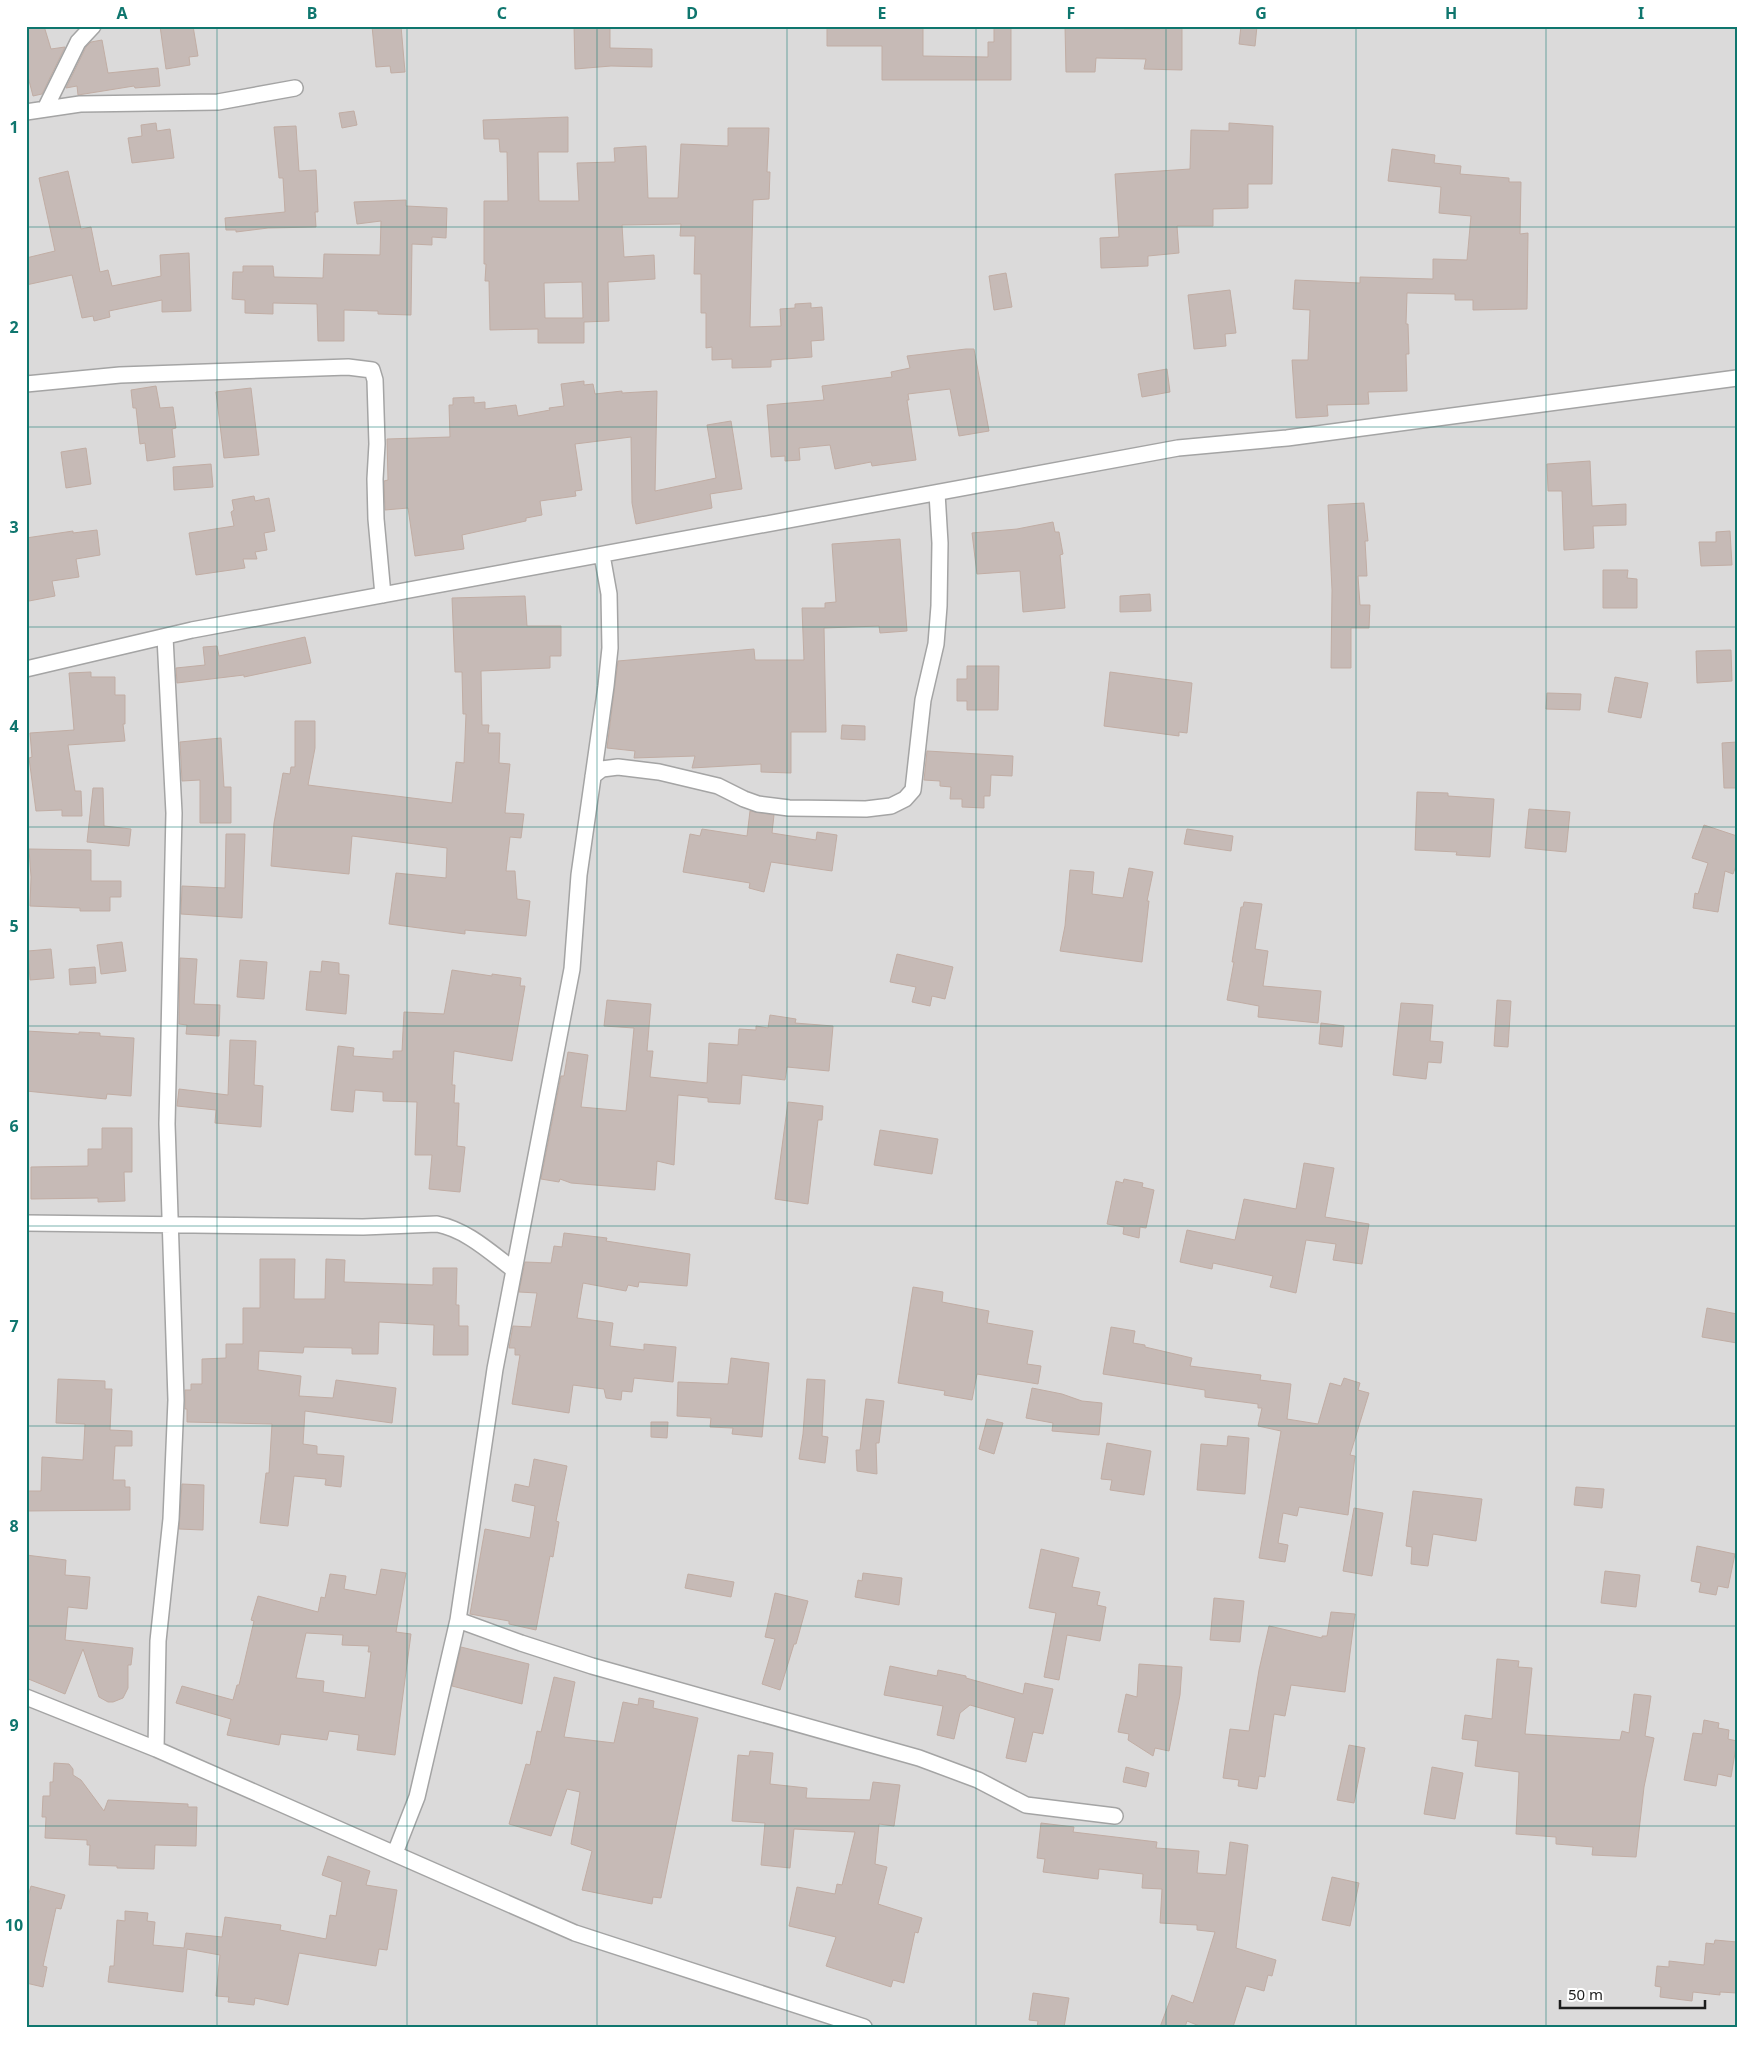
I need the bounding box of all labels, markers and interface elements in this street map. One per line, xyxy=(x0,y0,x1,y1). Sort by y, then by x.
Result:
text: A xyxy=(116,2,128,24)
text: B xyxy=(307,2,317,24)
text: C xyxy=(497,2,507,24)
text: D xyxy=(686,2,698,24)
text: E xyxy=(878,2,887,24)
text: F xyxy=(1067,2,1075,24)
text: G xyxy=(1255,2,1267,24)
text: H xyxy=(1445,2,1457,24)
text: I xyxy=(1638,2,1644,24)
text: 1 xyxy=(9,116,19,138)
text: 2 xyxy=(9,316,19,338)
text: 3 xyxy=(9,516,19,538)
text: 4 xyxy=(9,715,19,737)
text: 5 xyxy=(9,915,19,937)
text: 6 xyxy=(9,1115,19,1137)
text: 7 xyxy=(9,1315,19,1337)
text: 8 xyxy=(9,1515,19,1537)
text: 9 xyxy=(9,1714,19,1736)
text: 10 xyxy=(5,1914,23,1936)
scale bar xyxy=(1560,1978,1706,2010)
text: 50 m xyxy=(1568,1984,1603,2004)

